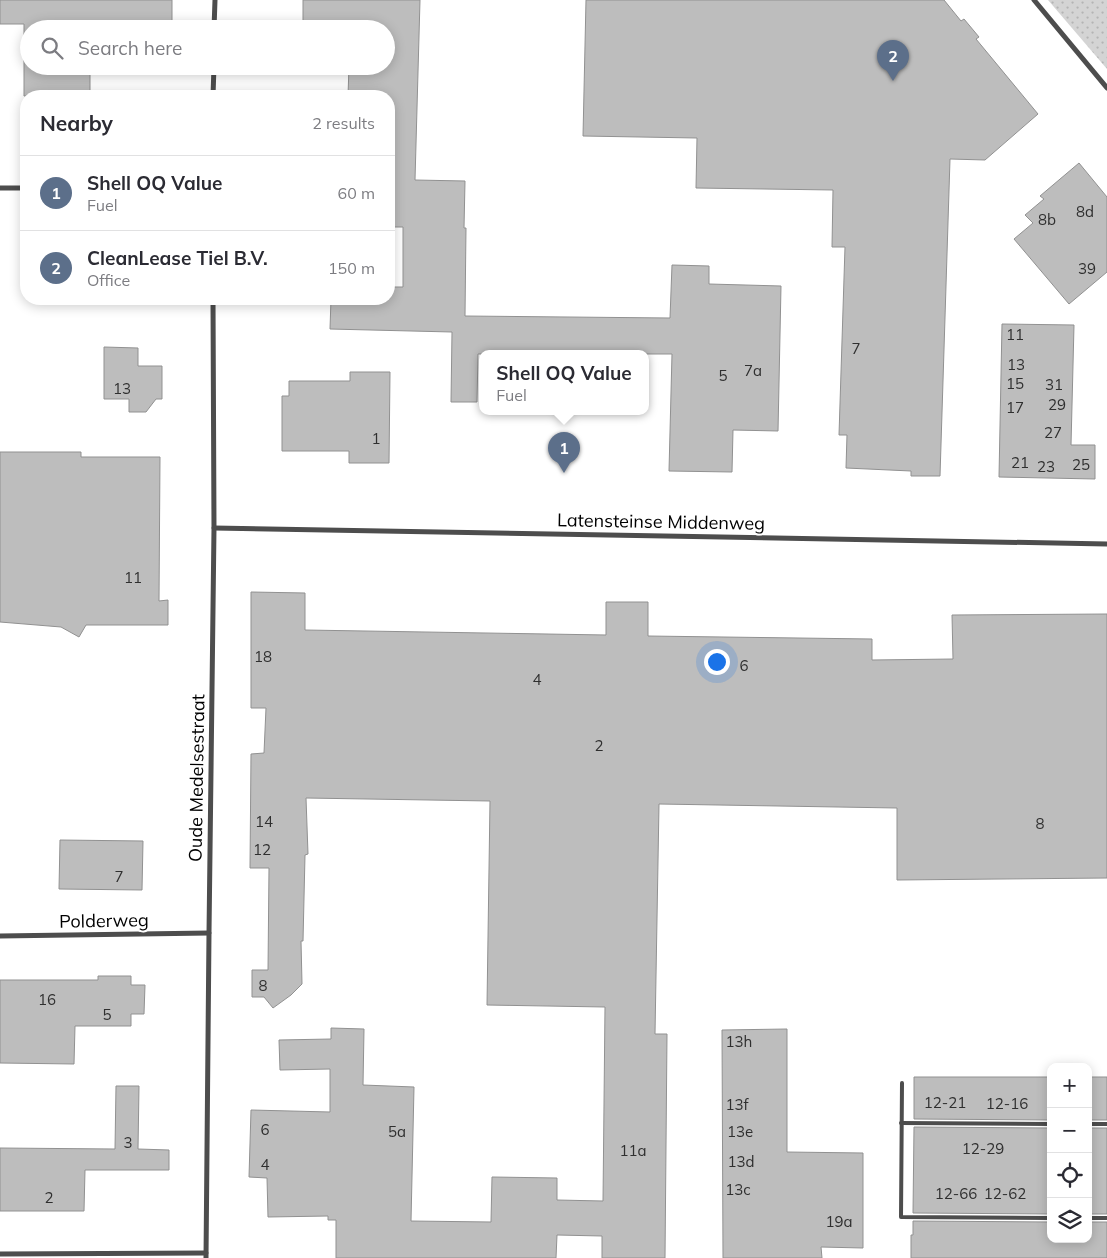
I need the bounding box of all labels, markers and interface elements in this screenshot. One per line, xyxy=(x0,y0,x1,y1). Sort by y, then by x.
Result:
search box xyxy=(20,20,395,75)
icon: search xyxy=(38,34,66,62)
text: Search here xyxy=(78,36,182,60)
pin: 2 xyxy=(877,40,909,81)
text: Nearby xyxy=(40,110,113,136)
text: 2 results xyxy=(312,113,375,133)
text: Shell OQ Value xyxy=(87,171,222,195)
text: 1 xyxy=(51,183,61,203)
text: 60 m xyxy=(338,183,375,203)
text: Fuel xyxy=(87,195,118,215)
house number: 8d xyxy=(1076,202,1094,221)
house number: 8b xyxy=(1038,210,1056,229)
text: CleanLease Tiel B.V. xyxy=(87,246,268,270)
text: 2 xyxy=(51,258,61,278)
text: 150 m xyxy=(328,258,375,278)
house number: 39 xyxy=(1078,259,1096,278)
text: Office xyxy=(87,270,130,290)
house number: 11 xyxy=(1006,325,1024,344)
house number: 7 xyxy=(851,339,861,358)
popup xyxy=(479,350,649,415)
house number: 13 xyxy=(1007,355,1025,374)
text: Shell OQ Value xyxy=(496,361,632,385)
house number: 7a xyxy=(744,361,762,380)
house number: 5 xyxy=(718,366,728,385)
house number: 15 xyxy=(1006,374,1024,393)
house number: 31 xyxy=(1045,375,1063,394)
house number: 13 xyxy=(113,379,131,398)
text: Fuel xyxy=(496,385,527,405)
house number: 29 xyxy=(1048,395,1066,414)
house number: 17 xyxy=(1006,398,1024,417)
house number: 27 xyxy=(1044,423,1062,442)
house number: 1 xyxy=(371,429,381,448)
pin: 1 xyxy=(548,432,580,473)
house number: 21 xyxy=(1011,453,1029,472)
house number: 25 xyxy=(1072,455,1090,474)
house number: 23 xyxy=(1037,457,1055,476)
street label: Latensteinse Middenweg xyxy=(557,508,765,535)
house number: 11 xyxy=(124,568,142,587)
house number: 18 xyxy=(254,647,272,666)
your location xyxy=(704,649,730,675)
house number: 6 xyxy=(739,656,749,675)
house number: 4 xyxy=(532,670,542,689)
street label: Oude Medelsestraat xyxy=(184,694,209,862)
house number: 2 xyxy=(594,736,604,755)
house number: 14 xyxy=(255,812,273,831)
house number: 8 xyxy=(1035,814,1045,833)
house number: 12 xyxy=(253,840,271,859)
house number: 7 xyxy=(114,867,124,886)
street label: Polderweg xyxy=(59,908,149,933)
house number: 8 xyxy=(258,976,268,995)
house number: 16 xyxy=(38,990,56,1009)
house number: 5 xyxy=(102,1005,112,1024)
house number: 13h xyxy=(726,1032,752,1051)
map controls xyxy=(1047,1063,1092,1243)
button: + xyxy=(1047,1063,1092,1108)
house number: 12-21 xyxy=(924,1093,966,1112)
house number: 12-16 xyxy=(986,1094,1028,1113)
house number: 13f xyxy=(725,1095,749,1114)
button: − xyxy=(1047,1108,1092,1153)
house number: 6 xyxy=(260,1120,270,1139)
house number: 5a xyxy=(388,1122,406,1141)
house number: 13e xyxy=(727,1122,753,1141)
house number: 3 xyxy=(123,1133,133,1152)
house number: 12-29 xyxy=(962,1139,1004,1158)
house number: 11a xyxy=(619,1141,647,1160)
house number: 13d xyxy=(727,1152,755,1171)
button: locate xyxy=(1047,1153,1092,1198)
house number: 4 xyxy=(260,1155,270,1174)
house number: 13c xyxy=(725,1180,751,1199)
house number: 12-66 xyxy=(935,1184,977,1203)
house number: 12-62 xyxy=(984,1184,1026,1203)
house number: 2 xyxy=(44,1188,54,1207)
button: layers xyxy=(1047,1198,1092,1243)
house number: 19a xyxy=(825,1212,853,1231)

